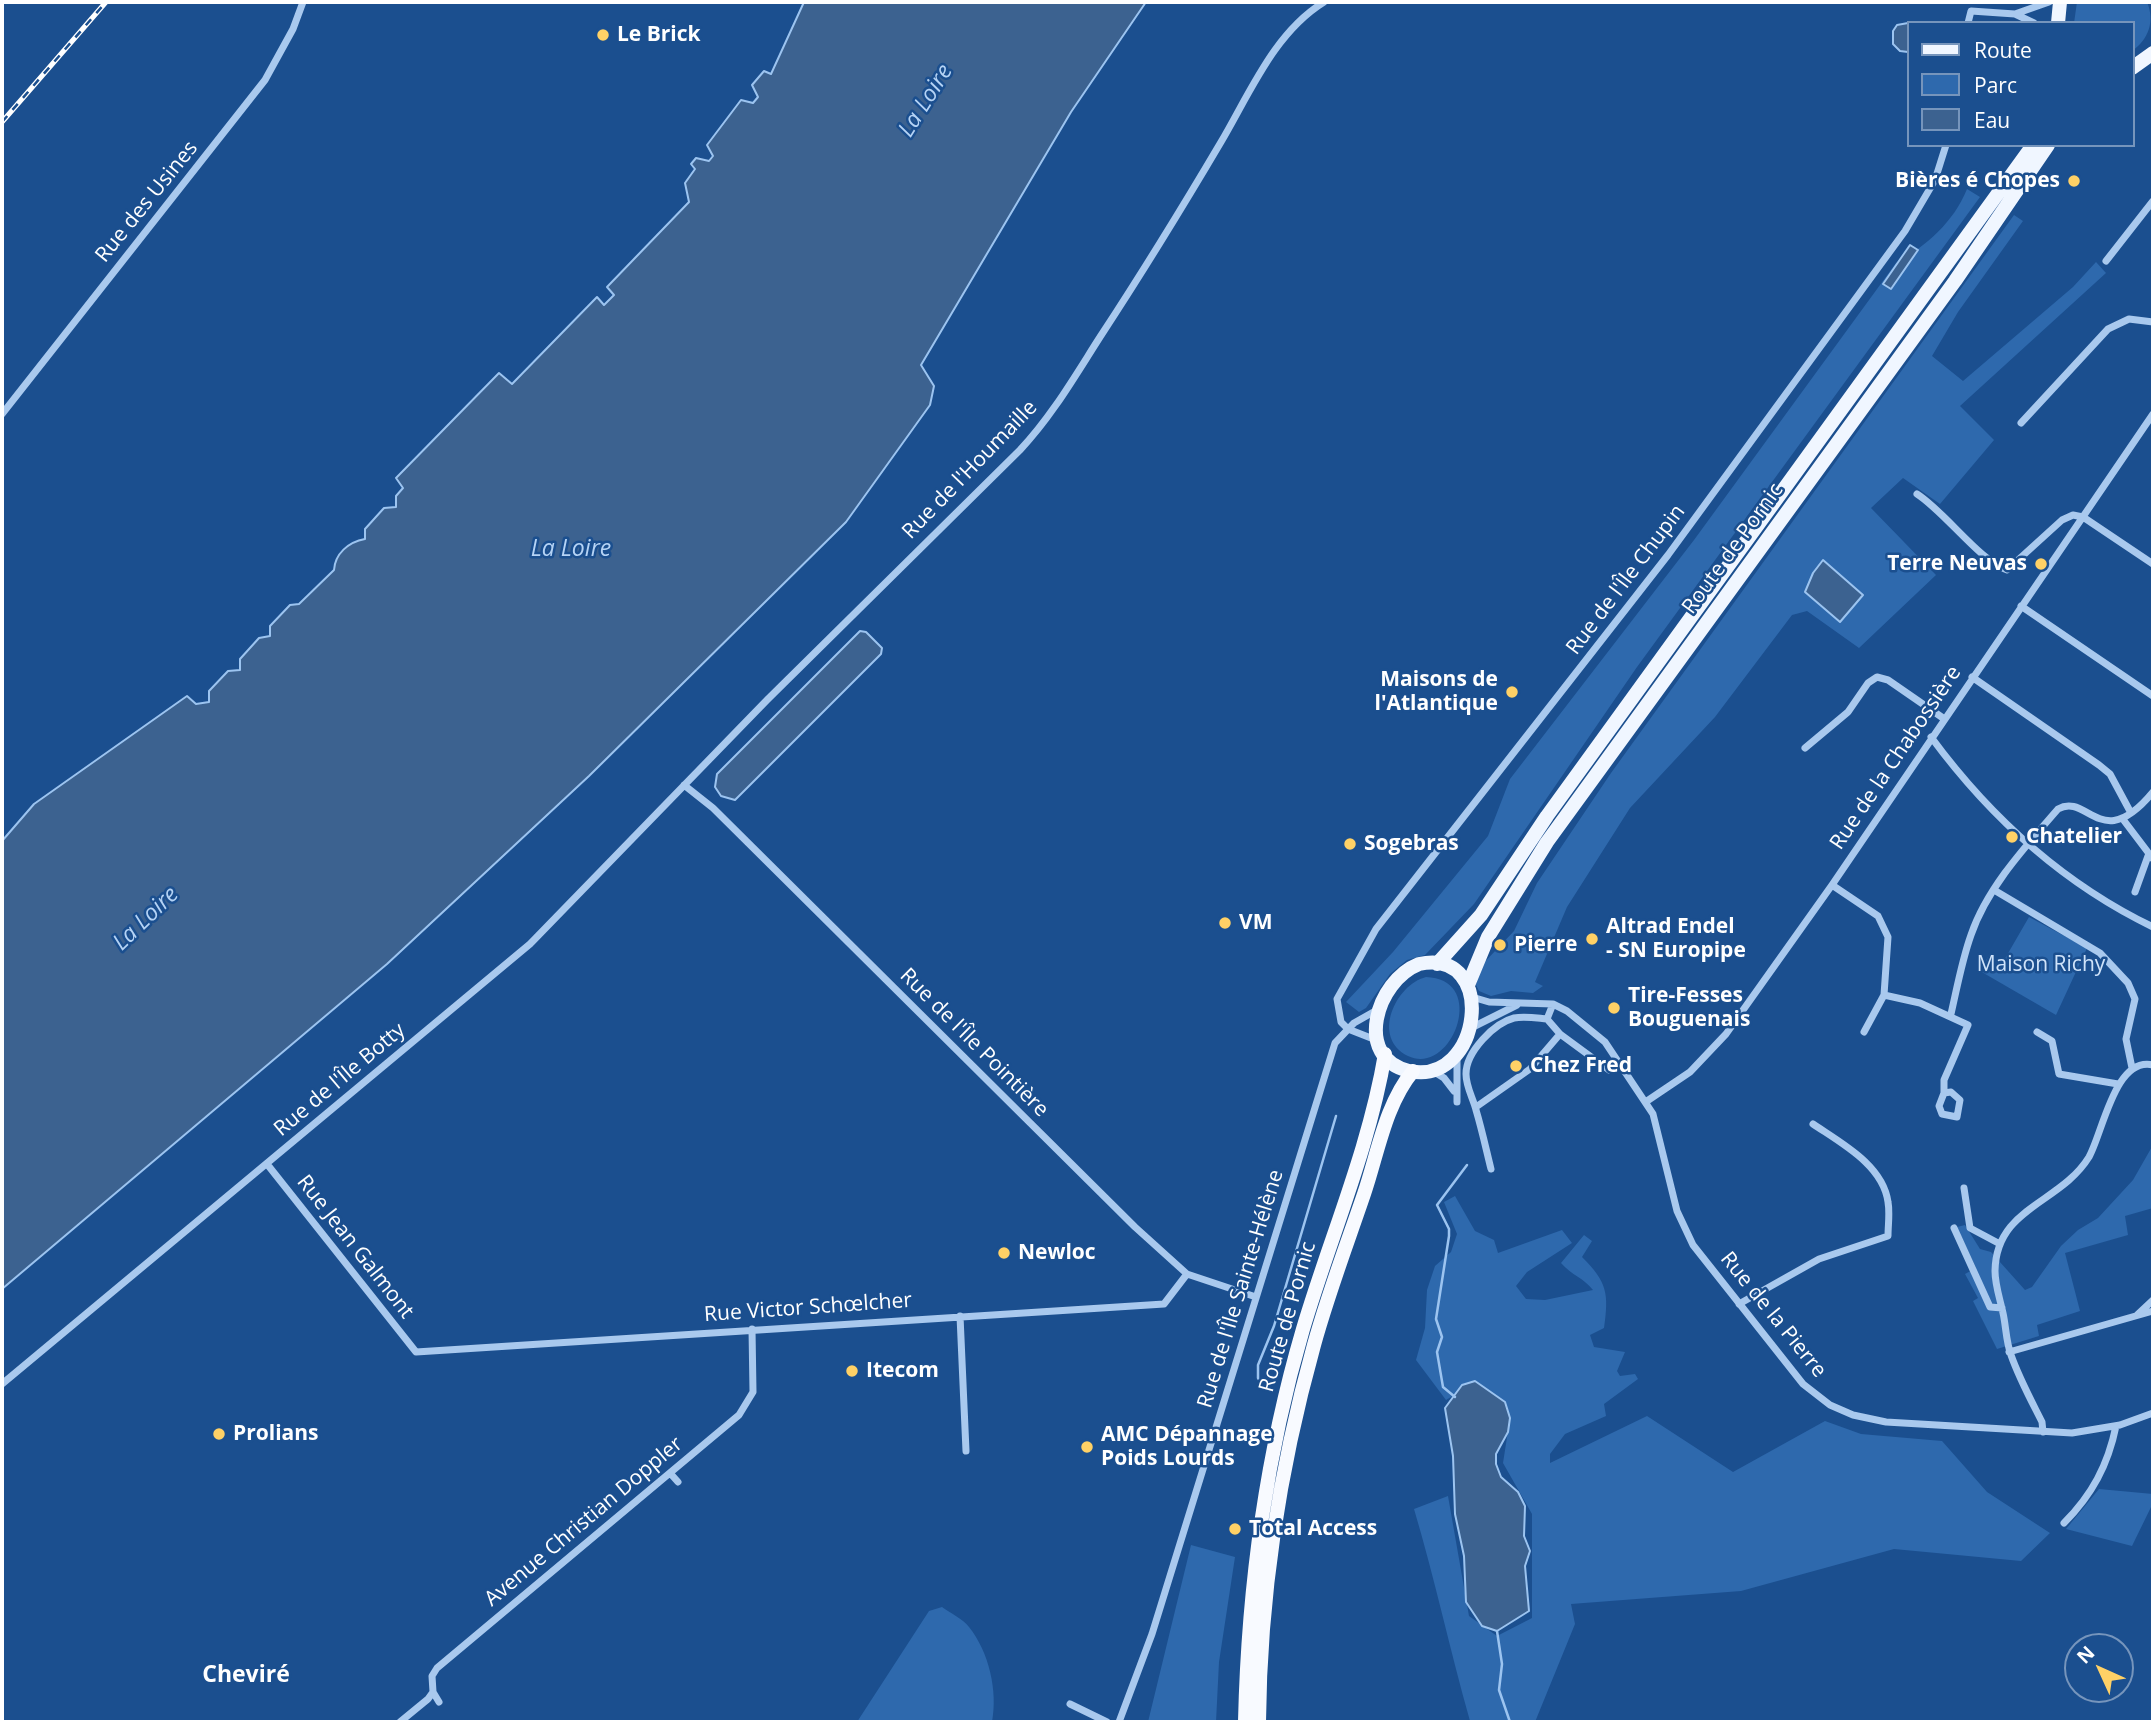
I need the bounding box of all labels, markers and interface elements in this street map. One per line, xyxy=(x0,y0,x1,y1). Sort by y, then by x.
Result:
legend xyxy=(1906,21,2134,147)
place label: Le Brick xyxy=(617,22,701,48)
marker: Le Brick xyxy=(595,27,611,43)
text: Route xyxy=(1974,36,2032,64)
water label: La Loire xyxy=(893,60,959,142)
text: Parc xyxy=(1974,71,2017,99)
text: Eau xyxy=(1974,106,2010,134)
street label: Rue des Usines xyxy=(90,136,204,268)
place label: Bières é Chopes xyxy=(1895,168,2060,194)
marker: Bières é Chopes xyxy=(2066,173,2082,189)
street label: Rue de l'Houmaille xyxy=(897,395,1043,545)
street label: Route de Pornic xyxy=(1677,479,1789,619)
street label: Rue de l'Île Chupin xyxy=(1561,500,1691,660)
water label: La Loire xyxy=(531,535,611,563)
place label: Terre Neuvas xyxy=(1887,551,2027,577)
marker: Terre Neuvas xyxy=(2033,556,2049,572)
street label: Rue de la Chabossière xyxy=(1825,661,1967,855)
place label: Maisons de l'Atlantique xyxy=(1374,667,1498,717)
marker: Maisons de l'Atlantique xyxy=(1504,684,1520,700)
place label: Chatelier xyxy=(2026,824,2122,850)
marker: Chatelier xyxy=(2004,829,2020,845)
place label: Sogebras xyxy=(1364,831,1459,857)
marker: Sogebras xyxy=(1342,836,1358,852)
water label: La Loire xyxy=(108,881,184,957)
place label: VM xyxy=(1239,910,1272,936)
place label: Altrad Endel - SN Europipe xyxy=(1606,914,1746,964)
marker: VM xyxy=(1217,915,1233,931)
marker: Altrad Endel - SN Europipe xyxy=(1584,931,1600,947)
place label: Pierre xyxy=(1514,932,1577,958)
marker: Pierre xyxy=(1492,937,1508,953)
park label: Maison Richy xyxy=(1977,952,2105,978)
street label: Rue de l'Île Pointière xyxy=(894,963,1054,1123)
place label: Tire-Fesses Bouguenais xyxy=(1628,983,1750,1033)
marker: Tire-Fesses Bouguenais xyxy=(1606,1000,1622,1016)
street label: Rue de l'Île Botty xyxy=(269,1018,411,1142)
place label: Chez Fred xyxy=(1530,1053,1632,1079)
marker: Chez Fred xyxy=(1508,1058,1524,1074)
street label: Rue de l'Île Sainte-Hélène xyxy=(1193,1167,1289,1411)
street label: Rue Jean Galmont xyxy=(291,1170,419,1324)
street label: Route de Pornic xyxy=(1254,1239,1322,1395)
place label: Newloc xyxy=(1018,1240,1096,1266)
marker: Newloc xyxy=(996,1245,1012,1261)
street label: Rue de la Pierre xyxy=(1715,1247,1831,1383)
street label: Rue Victor Schœlcher xyxy=(703,1288,913,1328)
place label: Itecom xyxy=(866,1358,939,1384)
marker: Itecom xyxy=(844,1363,860,1379)
place label: Prolians xyxy=(233,1421,318,1447)
place label: AMC Dépannage Poids Lourds xyxy=(1101,1422,1273,1472)
marker: Prolians xyxy=(211,1426,227,1442)
street label: Avenue Christian Doppler xyxy=(480,1432,688,1612)
marker: AMC Dépannage Poids Lourds xyxy=(1079,1439,1095,1455)
place label: Total Access xyxy=(1249,1516,1377,1542)
marker: Total Access xyxy=(1227,1521,1243,1537)
north arrow xyxy=(2064,1633,2134,1703)
text: N xyxy=(2071,1640,2100,1669)
district label: Cheviré xyxy=(202,1661,290,1689)

